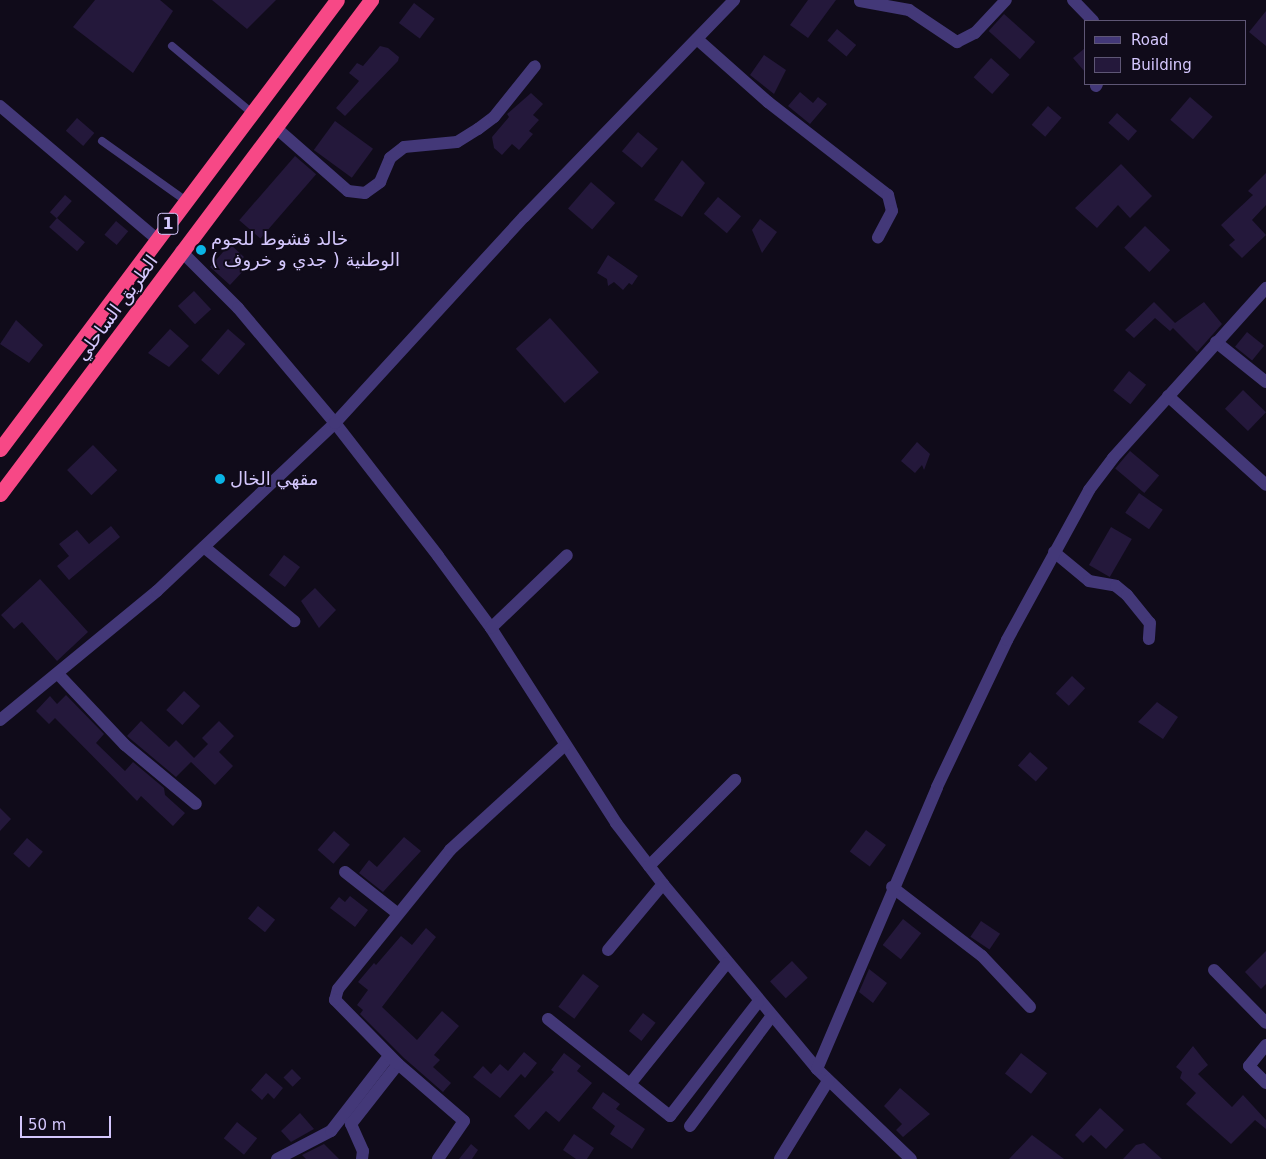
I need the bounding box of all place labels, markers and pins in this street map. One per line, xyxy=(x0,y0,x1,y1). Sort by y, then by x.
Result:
place label: خالد قشوط للحوم الوطنية ( جدي و خروف ) xyxy=(211,229,400,272)
marker: خالد قشوط للحوم الوطنية ( جدي و خروف ) xyxy=(195,244,207,256)
place label: مقهي الخال xyxy=(230,468,318,490)
marker: مقهي الخال xyxy=(214,473,226,485)

